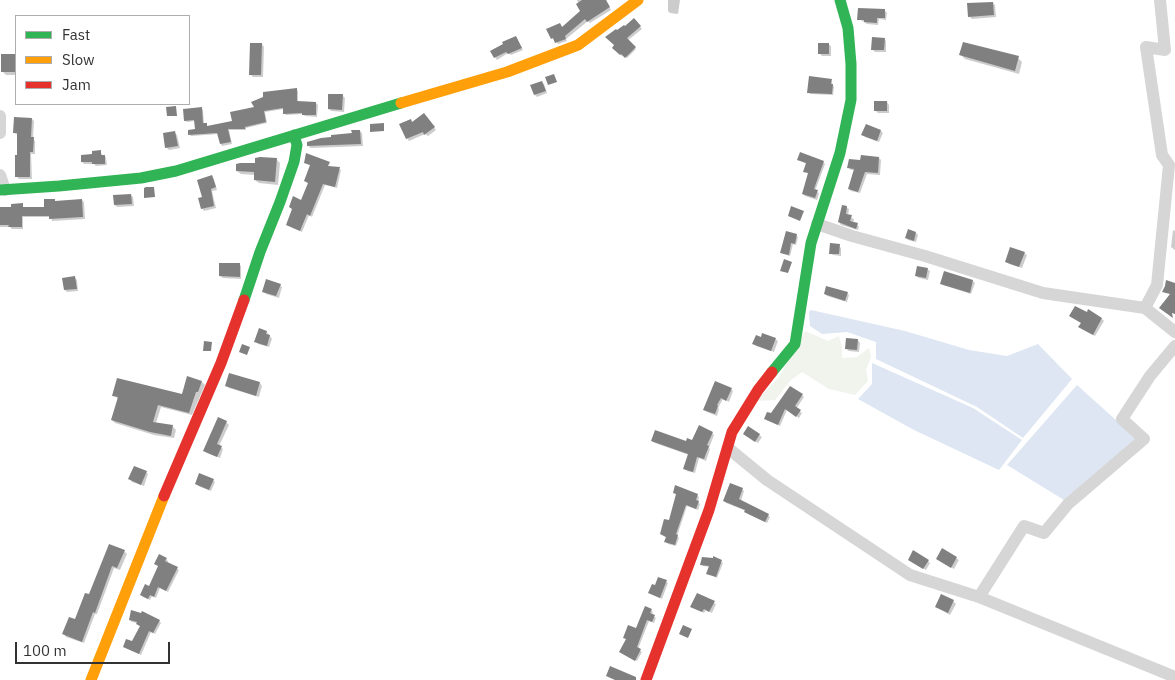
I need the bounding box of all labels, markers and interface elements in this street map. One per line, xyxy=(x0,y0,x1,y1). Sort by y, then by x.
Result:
legend xyxy=(15,15,190,105)
text: Fast xyxy=(62,25,90,44)
text: Slow xyxy=(62,50,95,69)
text: Jam xyxy=(62,75,91,94)
scale bar xyxy=(18,632,172,664)
text: 100 m xyxy=(23,641,67,660)

